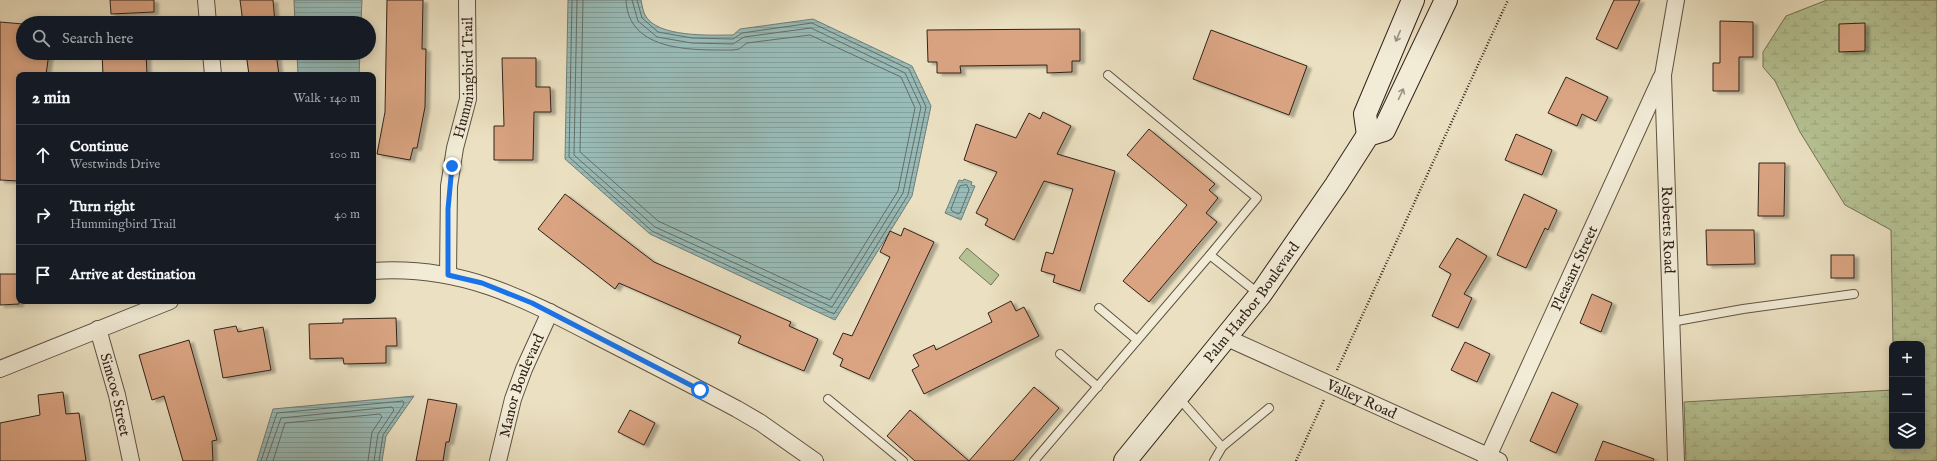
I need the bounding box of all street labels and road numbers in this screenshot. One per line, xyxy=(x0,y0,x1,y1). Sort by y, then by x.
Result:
street label: Hummingbird Trail xyxy=(448,16,478,141)
street label: Roberts Road xyxy=(1657,186,1679,275)
street label: Pleasant Street xyxy=(1546,223,1602,314)
street label: Palm Harbor Boulevard xyxy=(1199,237,1304,367)
street label: Manor Boulevard xyxy=(495,330,549,439)
street label: Simcoe Street xyxy=(96,351,135,438)
street label: Valley Road xyxy=(1323,374,1401,423)

